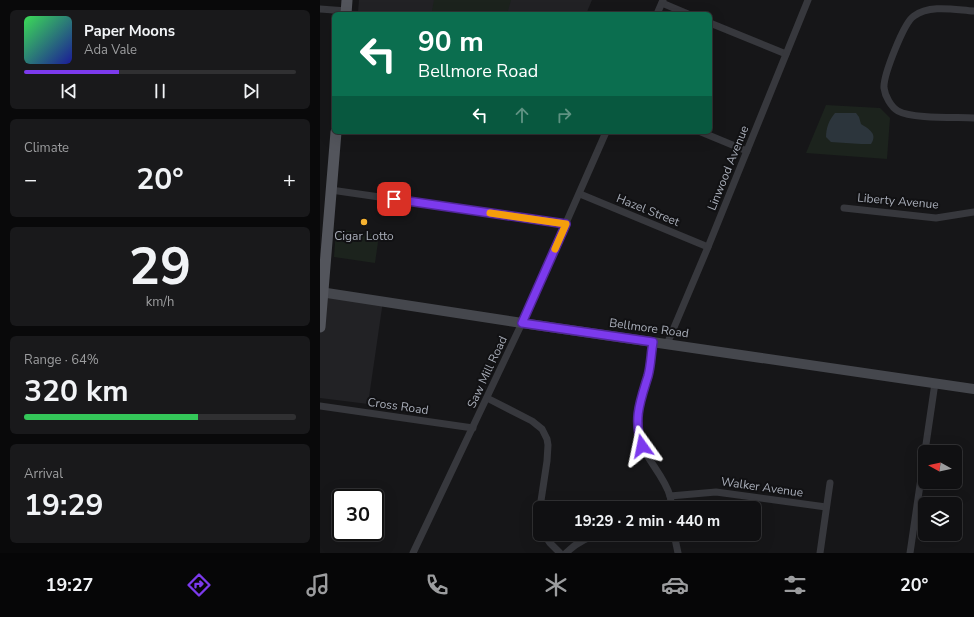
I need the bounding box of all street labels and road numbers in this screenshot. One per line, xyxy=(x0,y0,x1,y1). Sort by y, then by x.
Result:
street label: Linwood Avenue xyxy=(704,123,752,213)
street label: Liberty Avenue xyxy=(857,189,939,213)
street label: Hazel Street xyxy=(614,190,683,230)
street label: Bellmore Road xyxy=(608,315,690,341)
street label: Saw Mill Road xyxy=(463,333,511,411)
street label: Cross Road xyxy=(366,394,430,418)
street label: Walker Avenue xyxy=(720,473,804,501)

